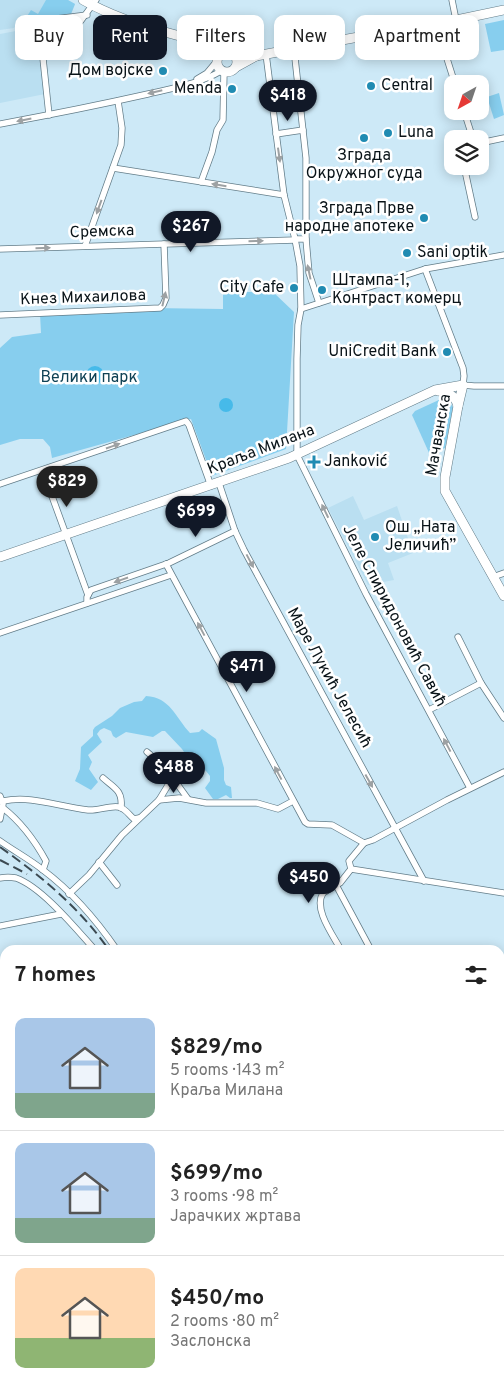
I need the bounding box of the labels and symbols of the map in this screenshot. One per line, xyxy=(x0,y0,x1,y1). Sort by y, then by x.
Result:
place label: Дом војске xyxy=(68,61,153,81)
marker: Дом војске xyxy=(157,65,169,77)
north arrow xyxy=(444,75,489,120)
place label: Central xyxy=(381,76,433,96)
place label: Menda xyxy=(174,79,222,99)
pin: $418 xyxy=(258,80,318,122)
marker: Central xyxy=(365,80,377,92)
marker: Menda xyxy=(226,83,238,95)
one-way arrow xyxy=(147,88,162,96)
one-way arrow xyxy=(16,116,32,124)
place label: Luna xyxy=(398,123,434,143)
marker: Luna xyxy=(382,127,394,139)
marker: Зграда Окружног суда xyxy=(358,132,370,144)
place label: Зграда Окружног суда xyxy=(306,146,422,184)
one-way arrow xyxy=(275,147,283,163)
one-way arrow xyxy=(211,180,227,188)
place label: Зграда Прве народне апотеке xyxy=(285,199,414,237)
one-way arrow xyxy=(95,200,103,215)
pin: $267 xyxy=(161,210,221,253)
marker: Зграда Прве народне апотеке xyxy=(418,212,430,224)
street label: Сремска xyxy=(69,221,135,243)
one-way arrow xyxy=(249,237,265,245)
one-way arrow xyxy=(35,243,51,251)
place label: Sani optik xyxy=(417,243,488,263)
marker: Sani optik xyxy=(401,247,413,259)
one-way arrow xyxy=(305,264,313,279)
place label: Штампа-1, Контраст комерц xyxy=(332,271,462,309)
place label: City Cafe xyxy=(219,278,284,298)
marker: City Cafe xyxy=(288,282,300,294)
marker: Штампа-1, Контраст комерц xyxy=(316,284,328,296)
street label: Кнез Михаилова xyxy=(20,286,146,310)
one-way arrow xyxy=(160,291,168,306)
place label: UniCredit Bank xyxy=(328,342,437,362)
marker: UniCredit Bank xyxy=(441,346,453,358)
park label: Велики парк xyxy=(40,368,138,388)
street label: Мачванска xyxy=(422,392,456,478)
street label: Краља Милана xyxy=(205,420,317,480)
one-way arrow xyxy=(105,442,120,449)
place label: Janković xyxy=(324,452,388,472)
marker: Janković xyxy=(308,456,320,468)
pin: $829 xyxy=(37,466,97,508)
pin: $699 xyxy=(166,496,226,538)
one-way arrow xyxy=(321,504,329,518)
place label: Ош „Ната Јеличић” xyxy=(385,518,456,556)
street label: Јеле Спиридоновић Савић xyxy=(337,521,451,711)
marker: Ош „Ната Јеличић” xyxy=(369,531,381,543)
one-way arrow xyxy=(246,554,254,568)
one-way arrow xyxy=(114,576,129,584)
street label: Маре Лукић Јелесић xyxy=(282,604,376,752)
one-way arrow xyxy=(197,622,205,637)
pin: $471 xyxy=(217,650,277,693)
one-way arrow xyxy=(443,737,451,752)
pin: $488 xyxy=(144,752,204,794)
one-way arrow xyxy=(274,765,282,780)
one-way arrow xyxy=(365,774,374,787)
pin: $450 xyxy=(279,862,339,904)

